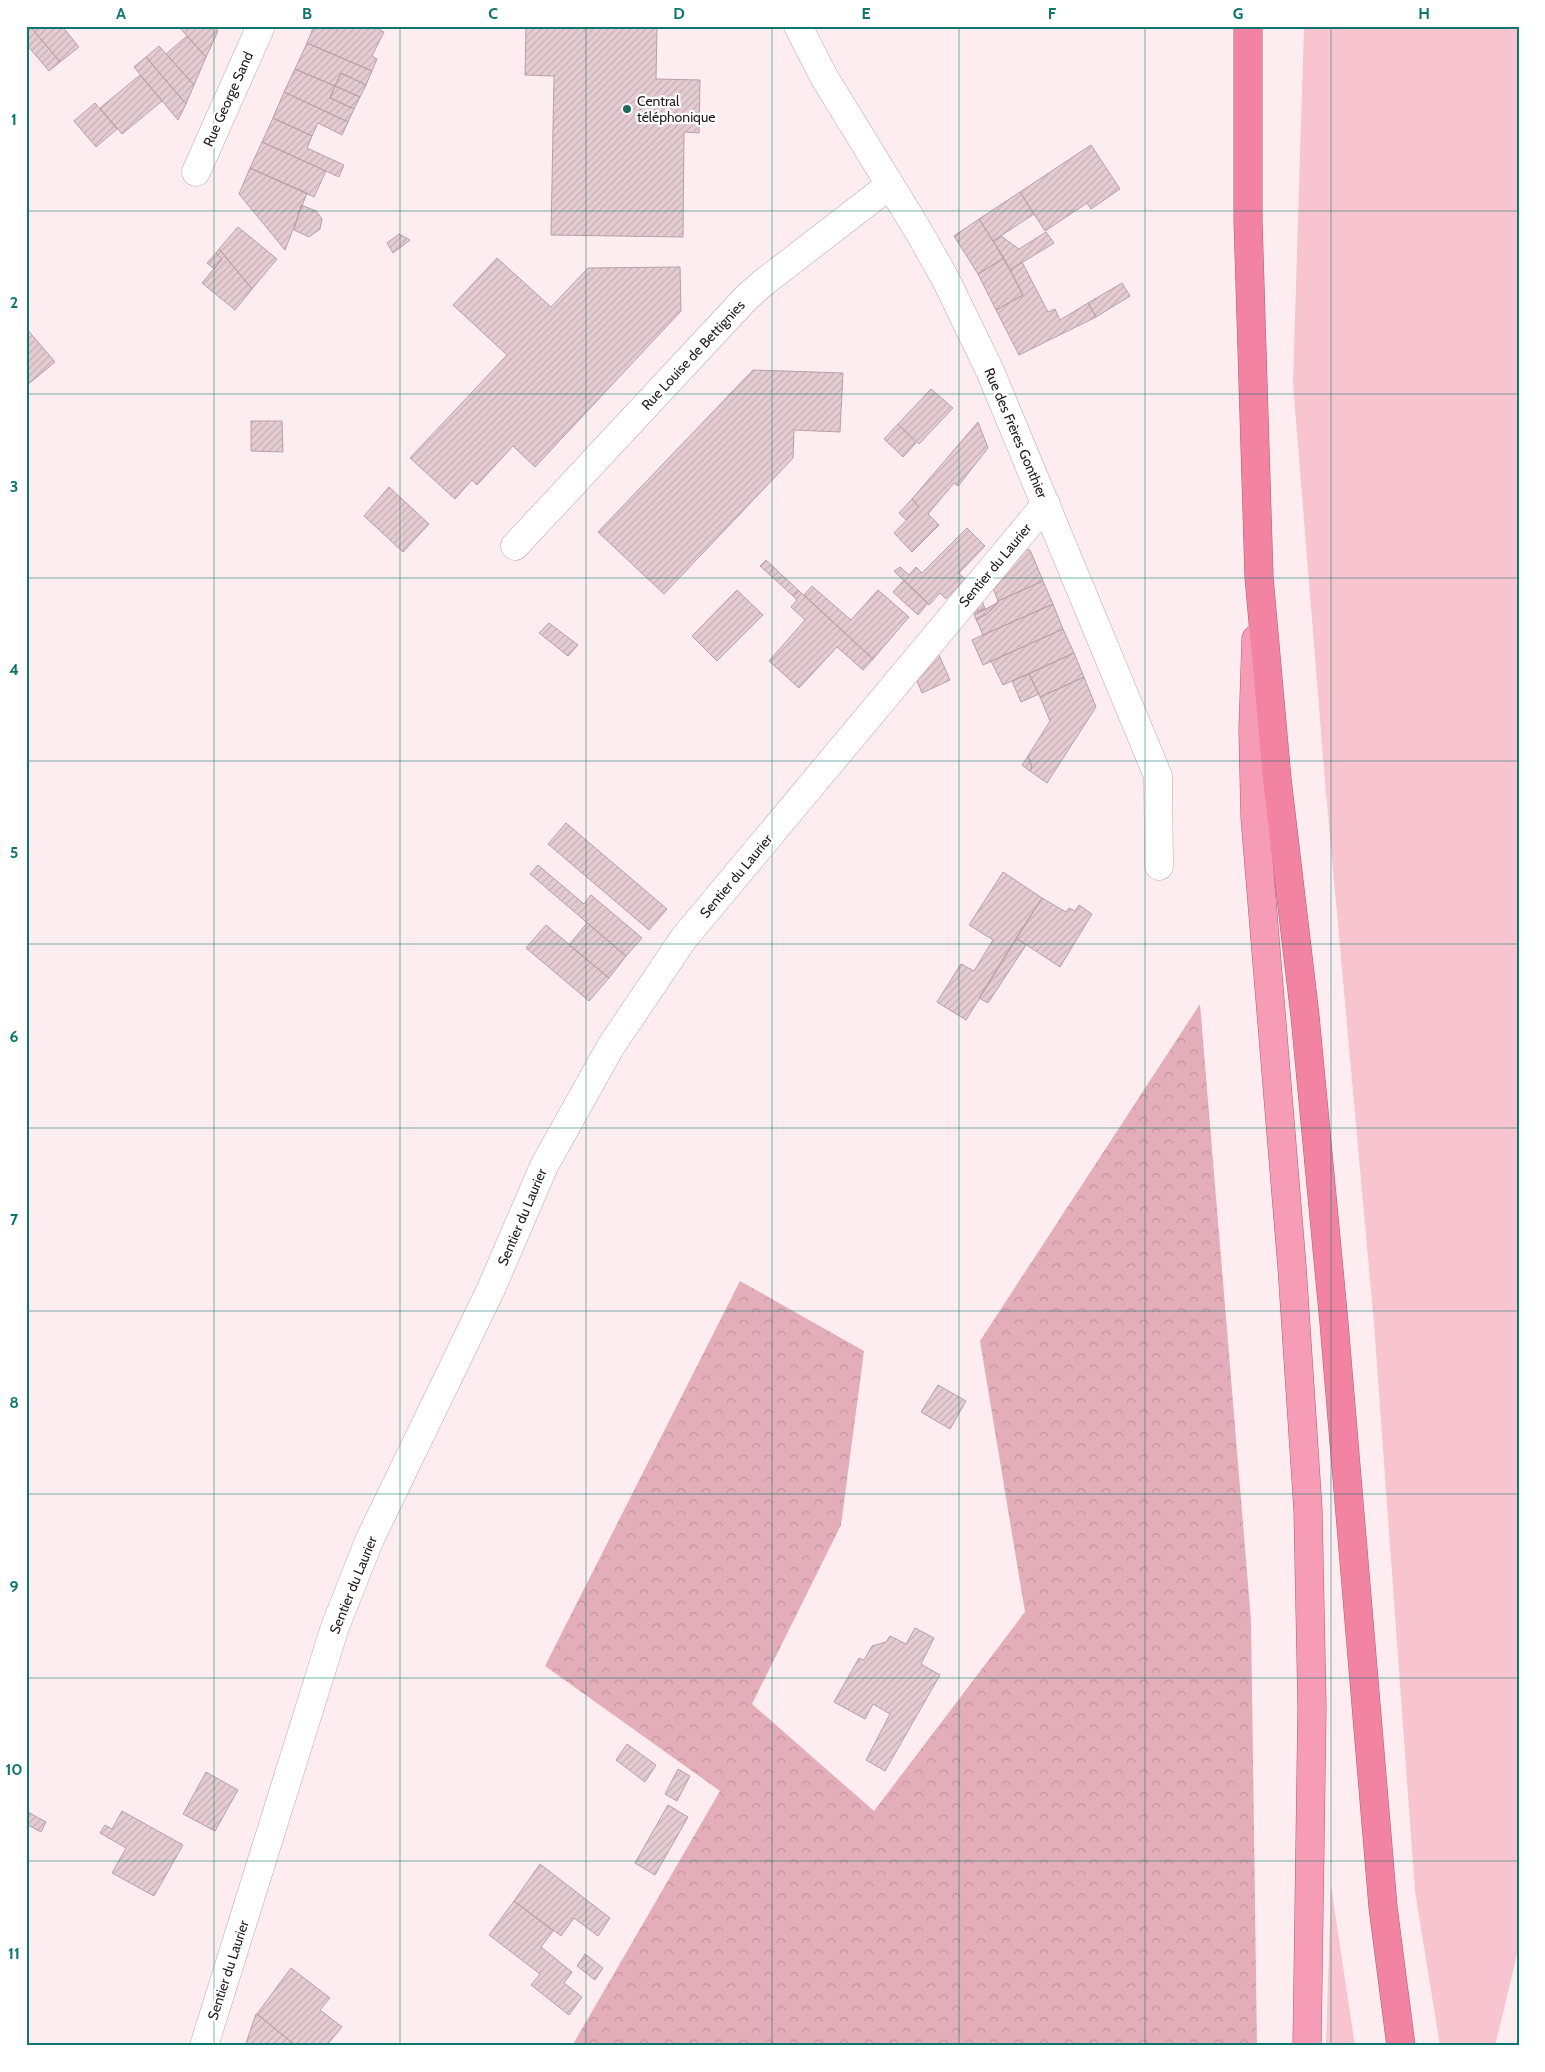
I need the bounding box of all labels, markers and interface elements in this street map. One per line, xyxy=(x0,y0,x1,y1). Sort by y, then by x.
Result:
text: A xyxy=(116,4,126,23)
text: B xyxy=(302,4,312,23)
text: C xyxy=(488,4,498,23)
text: D xyxy=(673,4,685,23)
text: E xyxy=(861,4,871,23)
text: F xyxy=(1048,4,1057,23)
text: G xyxy=(1233,4,1243,23)
text: H xyxy=(1418,4,1430,23)
street label: Rue George Sand xyxy=(199,49,257,149)
place label: Central téléphonique xyxy=(637,92,715,126)
marker: Central téléphonique xyxy=(621,103,633,115)
text: 1 xyxy=(11,110,17,129)
text: 2 xyxy=(10,293,18,312)
street label: Rue Louise de Bettignies xyxy=(637,296,749,414)
street label: Rue des Frères Gonthier xyxy=(980,365,1052,501)
text: 3 xyxy=(10,477,18,496)
street label: Sentier du Laurier xyxy=(955,519,1036,611)
text: 4 xyxy=(9,660,19,679)
street label: Sentier du Laurier xyxy=(696,830,777,922)
text: 5 xyxy=(10,843,18,862)
text: 6 xyxy=(10,1027,19,1046)
street label: Sentier du Laurier xyxy=(493,1165,551,1268)
text: 7 xyxy=(10,1210,19,1229)
text: 8 xyxy=(9,1393,19,1412)
street label: Sentier du Laurier xyxy=(325,1533,381,1636)
text: 9 xyxy=(10,1577,19,1596)
text: 10 xyxy=(5,1760,23,1779)
street label: Sentier du Laurier xyxy=(203,1917,253,2022)
text: 11 xyxy=(8,1944,20,1963)

